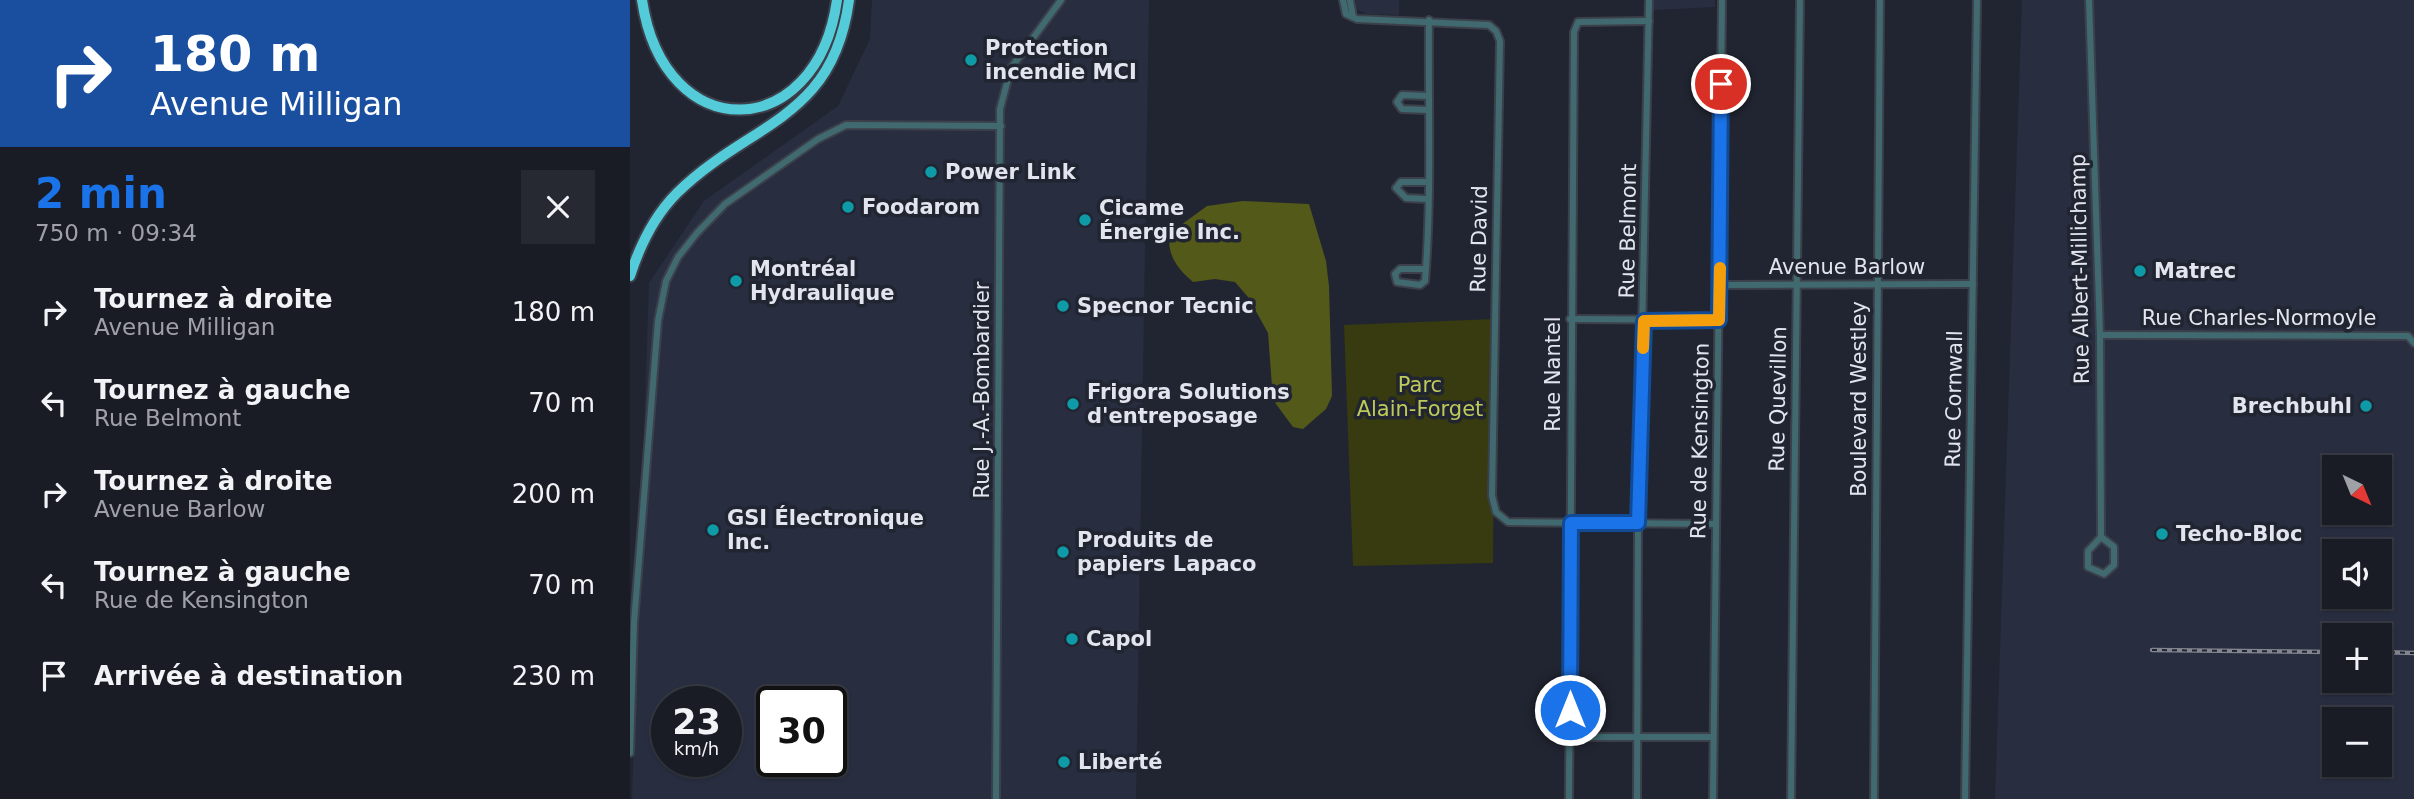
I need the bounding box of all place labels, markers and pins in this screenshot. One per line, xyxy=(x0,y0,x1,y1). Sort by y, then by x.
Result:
place label: Protection incendie MCI xyxy=(985,36,1137,84)
marker: Protection incendie MCI xyxy=(963,52,979,68)
pin xyxy=(1691,54,1751,114)
place label: Power Link xyxy=(945,160,1077,184)
marker: Power Link xyxy=(923,164,939,180)
place label: Foodarom xyxy=(862,195,980,219)
place label: Cicame Énergie Inc. xyxy=(1099,196,1240,244)
marker: Foodarom xyxy=(840,199,856,215)
marker: Cicame Énergie Inc. xyxy=(1077,212,1093,228)
place label: Montréal Hydraulique xyxy=(750,257,894,305)
place label: Matrec xyxy=(2154,259,2236,283)
marker: Matrec xyxy=(2132,263,2148,279)
marker: Montréal Hydraulique xyxy=(728,273,744,289)
place label: Specnor Tecnic xyxy=(1077,294,1254,318)
marker: Specnor Tecnic xyxy=(1055,298,1071,314)
place label: Frigora Solutions d'entreposage xyxy=(1087,380,1290,428)
place label: Brechbuhl xyxy=(2232,394,2352,418)
marker: Frigora Solutions d'entreposage xyxy=(1065,396,1081,412)
marker: Brechbuhl xyxy=(2358,398,2374,414)
place label: GSI Électronique Inc. xyxy=(727,505,924,554)
marker: GSI Électronique Inc. xyxy=(705,522,721,538)
place label: Techo-Bloc xyxy=(2176,522,2302,546)
marker: Techo-Bloc xyxy=(2154,526,2170,542)
place label: Produits de papiers Lapaco xyxy=(1077,528,1256,576)
marker: Produits de papiers Lapaco xyxy=(1055,544,1071,560)
place label: Capol xyxy=(1086,627,1152,651)
marker: Capol xyxy=(1064,631,1080,647)
place label: Liberté xyxy=(1078,750,1163,774)
marker: Liberté xyxy=(1056,754,1072,770)

